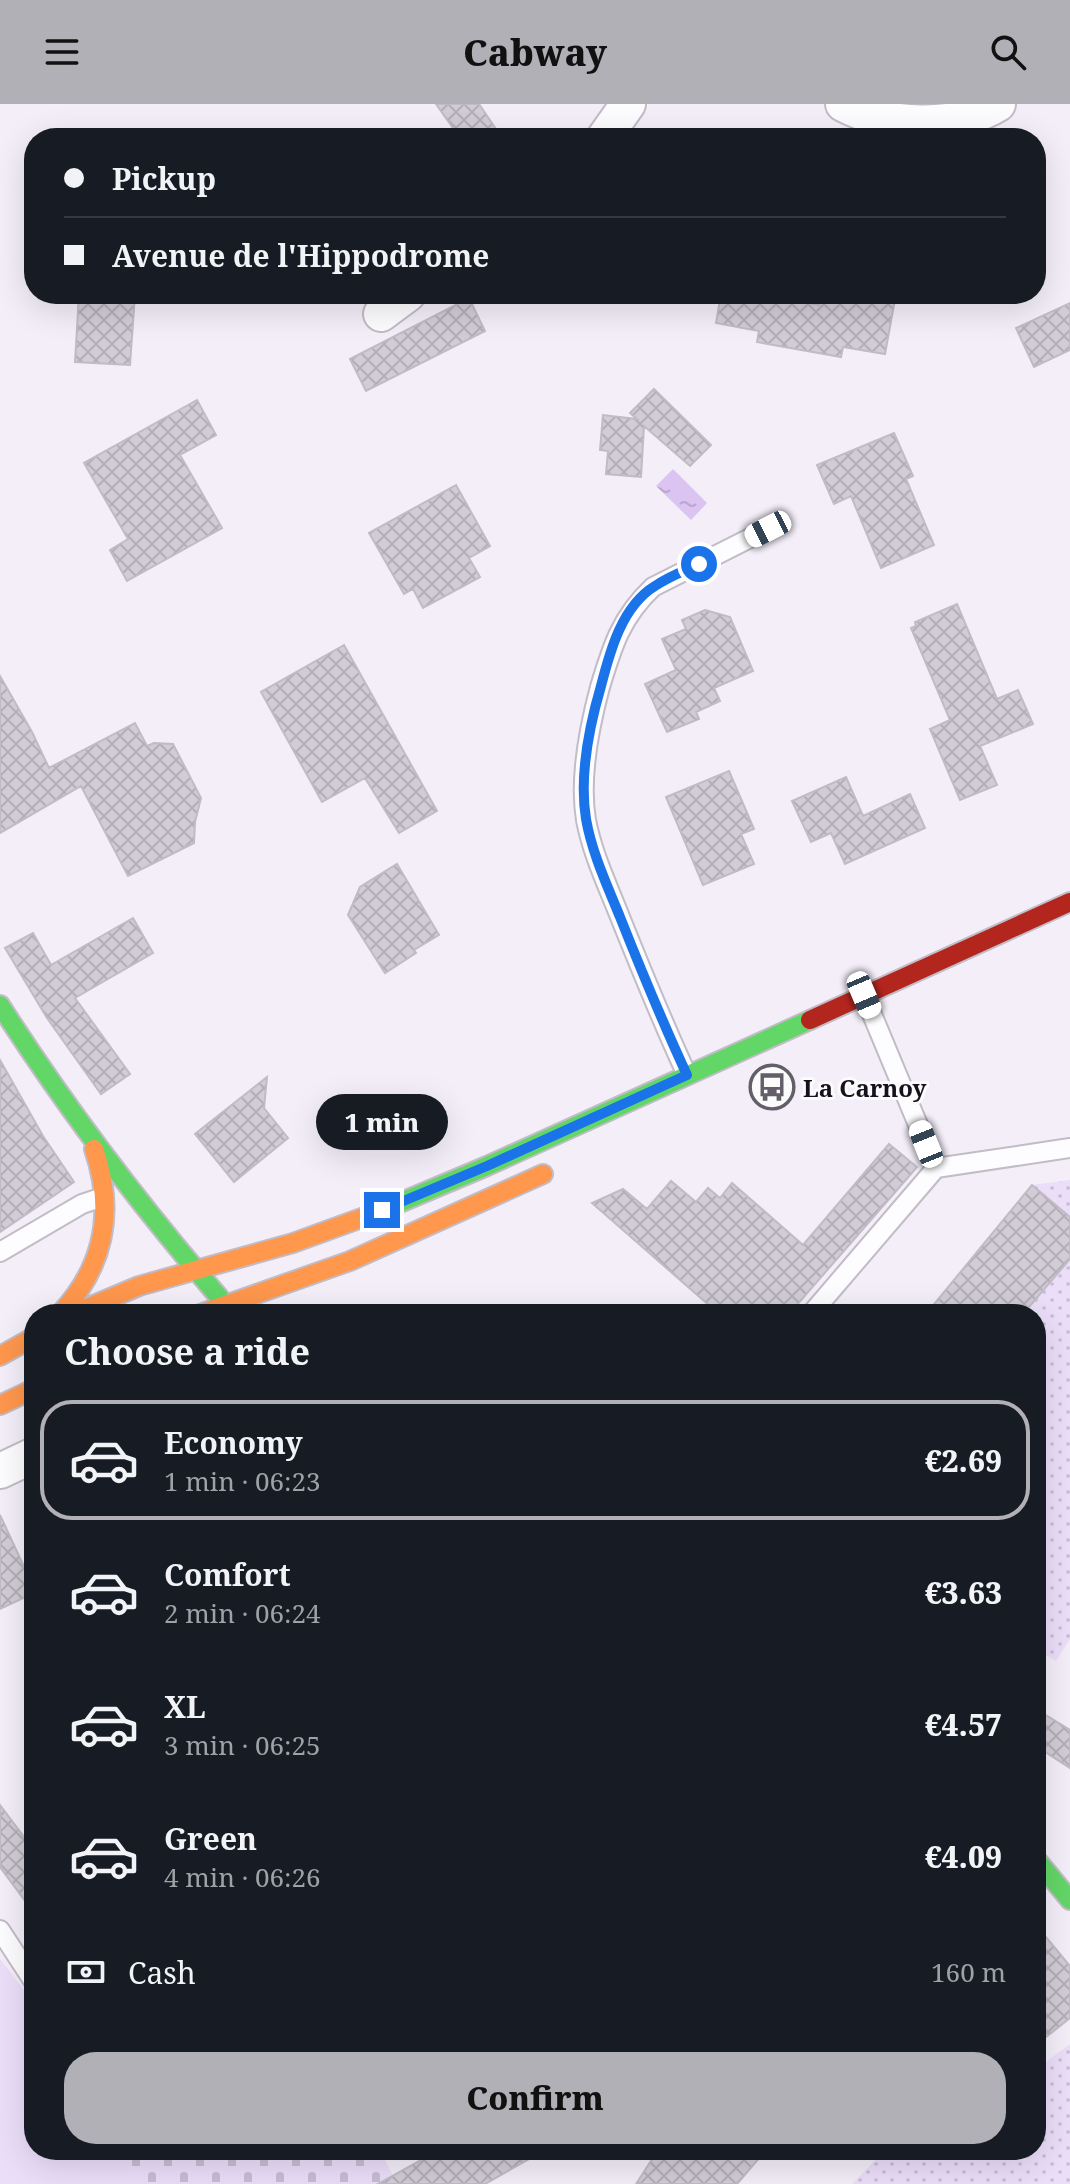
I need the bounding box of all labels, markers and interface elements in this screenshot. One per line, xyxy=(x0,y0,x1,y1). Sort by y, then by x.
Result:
text: Cabway xyxy=(463,28,607,77)
icon: menu xyxy=(40,30,84,74)
icon: search xyxy=(986,30,1030,74)
text: Pickup xyxy=(112,158,216,199)
text: Avenue de l'Hippodrome xyxy=(112,235,489,276)
car xyxy=(741,507,795,551)
route start xyxy=(681,546,717,582)
car xyxy=(844,968,884,1022)
bus stop icon: La Carnoy xyxy=(748,1063,796,1111)
place label: La Carnoy xyxy=(803,1071,927,1104)
callout: 1 min xyxy=(316,1094,448,1150)
text: 1 min xyxy=(345,1104,419,1140)
car xyxy=(906,1117,946,1171)
route end xyxy=(364,1192,400,1228)
text: Choose a ride xyxy=(64,1327,310,1376)
text: Economy xyxy=(164,1422,303,1463)
icon: car xyxy=(68,1424,140,1496)
text: €2.69 xyxy=(925,1440,1002,1481)
text: 1 min · 06:23 xyxy=(164,1463,321,1499)
text: Comfort xyxy=(164,1554,291,1595)
icon: car xyxy=(68,1556,140,1628)
text: €3.63 xyxy=(925,1572,1002,1613)
text: 2 min · 06:24 xyxy=(164,1595,321,1631)
text: XL xyxy=(164,1686,206,1727)
icon: car xyxy=(68,1688,140,1760)
text: €4.57 xyxy=(925,1704,1002,1745)
text: 3 min · 06:25 xyxy=(164,1727,321,1763)
text: Green xyxy=(164,1818,257,1859)
icon: car xyxy=(68,1820,140,1892)
text: €4.09 xyxy=(925,1836,1002,1877)
text: 4 min · 06:26 xyxy=(164,1859,321,1895)
icon: cash xyxy=(64,1950,108,1994)
text: Cash xyxy=(128,1952,196,1993)
text: 160 m xyxy=(931,1954,1006,1990)
button: Confirm xyxy=(64,2052,1006,2144)

